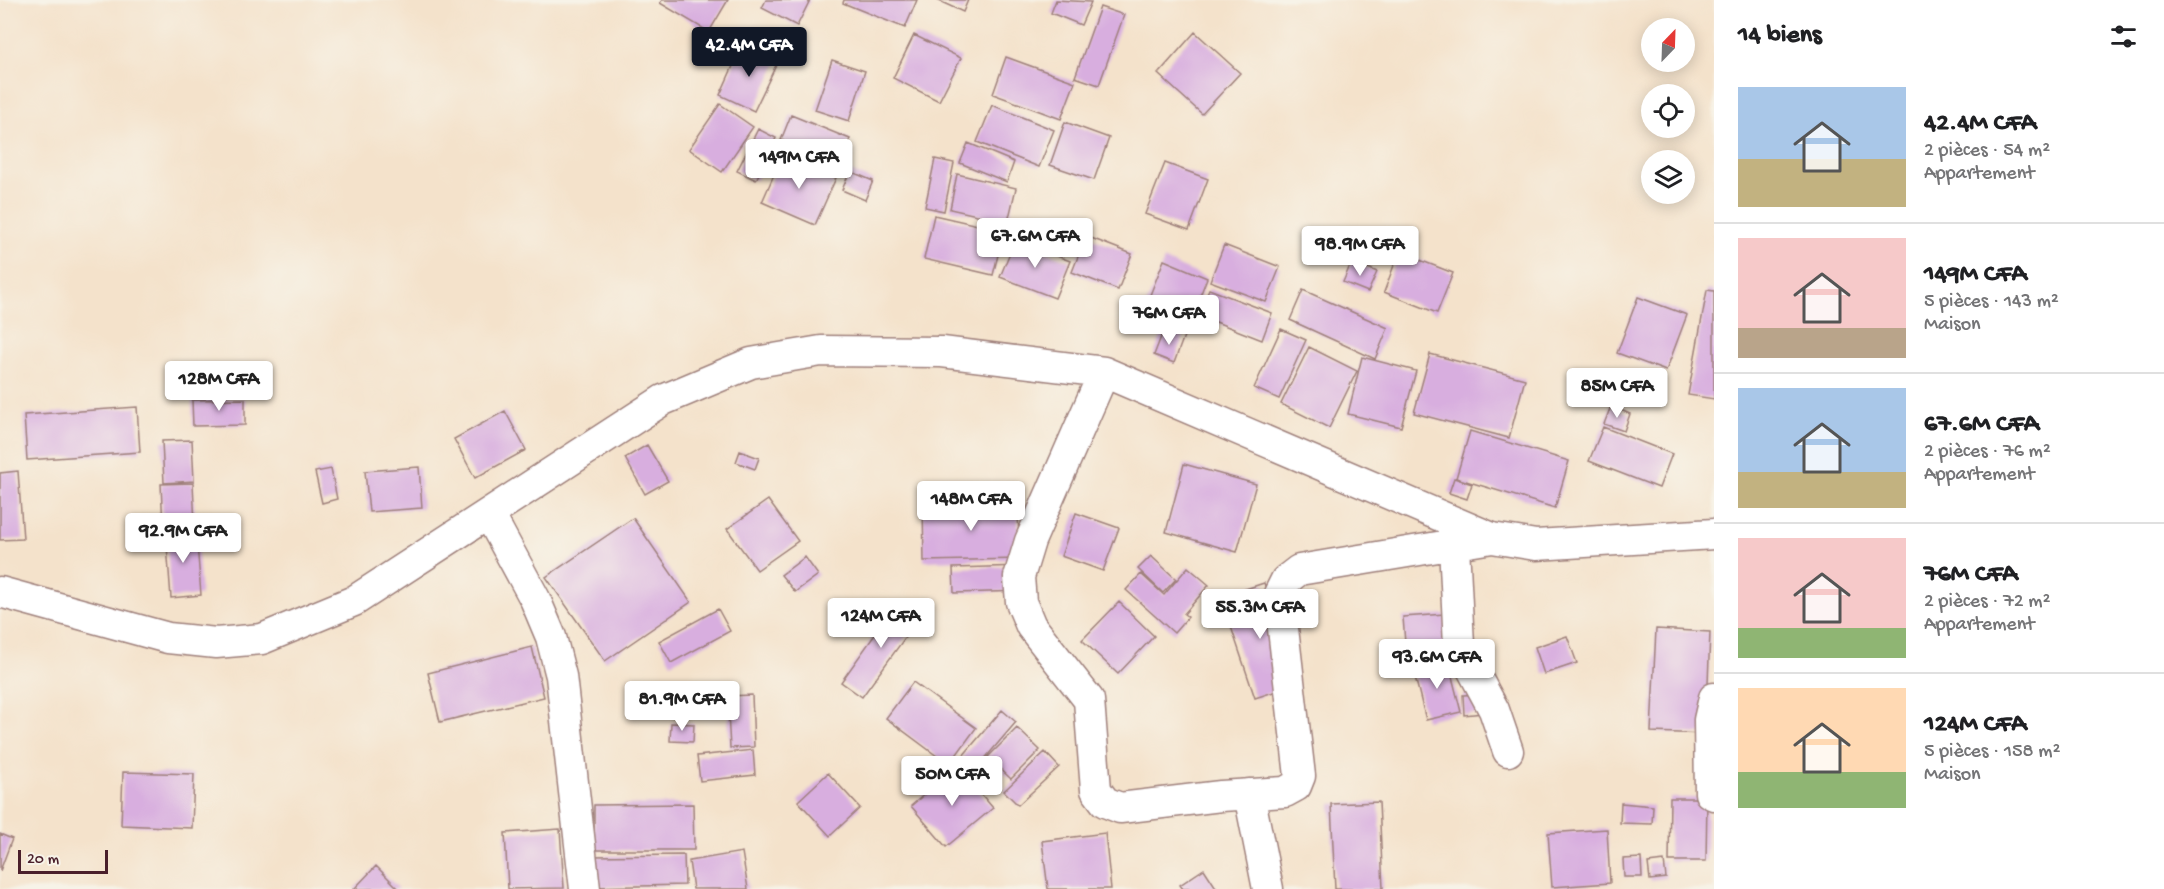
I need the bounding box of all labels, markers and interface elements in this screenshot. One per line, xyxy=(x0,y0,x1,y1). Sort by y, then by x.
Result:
north arrow xyxy=(1641,18,1695,72)
map controls xyxy=(1641,18,1695,204)
icon: filters xyxy=(2107,20,2140,53)
text: 14 biens xyxy=(1738,21,1822,52)
pin: 42.4M CFA xyxy=(680,27,818,78)
text: 42.4M CFA xyxy=(706,35,792,58)
button: locate xyxy=(1641,84,1695,138)
text: 42.4M CFA xyxy=(1924,109,2036,140)
icon: home xyxy=(1786,111,1858,183)
pin: 149M CFA xyxy=(737,139,861,190)
text: 2 pièces · 54 m² xyxy=(1924,140,2050,163)
text: 149M CFA xyxy=(759,147,839,170)
button: layers xyxy=(1641,150,1695,204)
text: Appartement xyxy=(1924,163,2034,186)
pin: 67.6M CFA xyxy=(966,218,1104,269)
text: 67.6M CFA xyxy=(991,226,1079,249)
pin: 98.9M CFA xyxy=(1291,226,1429,277)
text: 98.9M CFA xyxy=(1316,234,1404,257)
text: 149M CFA xyxy=(1924,260,2027,291)
icon: home xyxy=(1786,262,1858,334)
text: 5 pièces · 143 m² xyxy=(1924,291,2059,314)
pin: 76M CFA xyxy=(1114,295,1224,346)
text: 76M CFA xyxy=(1133,303,1205,326)
text: Maison xyxy=(1924,314,1981,337)
pin: 128M CFA xyxy=(157,361,281,412)
pin: 85M CFA xyxy=(1562,368,1672,419)
text: 128M CFA xyxy=(179,369,259,392)
text: 85M CFA xyxy=(1581,376,1653,399)
text: 67.6M CFA xyxy=(1924,410,2039,441)
icon: home xyxy=(1786,412,1858,484)
text: 2 pièces · 76 m² xyxy=(1924,441,2051,464)
text: Appartement xyxy=(1924,464,2034,487)
pin: 148M CFA xyxy=(909,481,1033,532)
text: 148M CFA xyxy=(931,489,1011,512)
pin: 92.9M CFA xyxy=(114,513,252,564)
text: 92.9M CFA xyxy=(139,521,227,544)
text: 76M CFA xyxy=(1924,560,2018,591)
icon: home xyxy=(1786,562,1858,634)
pin: 55.3M CFA xyxy=(1191,589,1329,640)
text: 2 pièces · 72 m² xyxy=(1924,591,2050,614)
text: 55.3M CFA xyxy=(1215,597,1305,620)
pin: 124M CFA xyxy=(819,598,943,649)
text: 124M CFA xyxy=(842,606,920,629)
text: Appartement xyxy=(1924,614,2034,637)
pin: 93.6M CFA xyxy=(1368,639,1506,690)
text: 93.6M CFA xyxy=(1393,647,1481,670)
pin: 81.9M CFA xyxy=(613,681,751,732)
text: 81.9M CFA xyxy=(639,689,725,712)
text: 124M CFA xyxy=(1924,710,2027,741)
icon: home xyxy=(1786,712,1858,784)
text: 5 pièces · 158 m² xyxy=(1924,741,2060,764)
pin: 50M CFA xyxy=(897,756,1007,807)
text: 50M CFA xyxy=(915,764,989,787)
text: Maison xyxy=(1924,764,1981,787)
scale bar xyxy=(18,847,108,874)
text: 20 m xyxy=(27,851,59,870)

